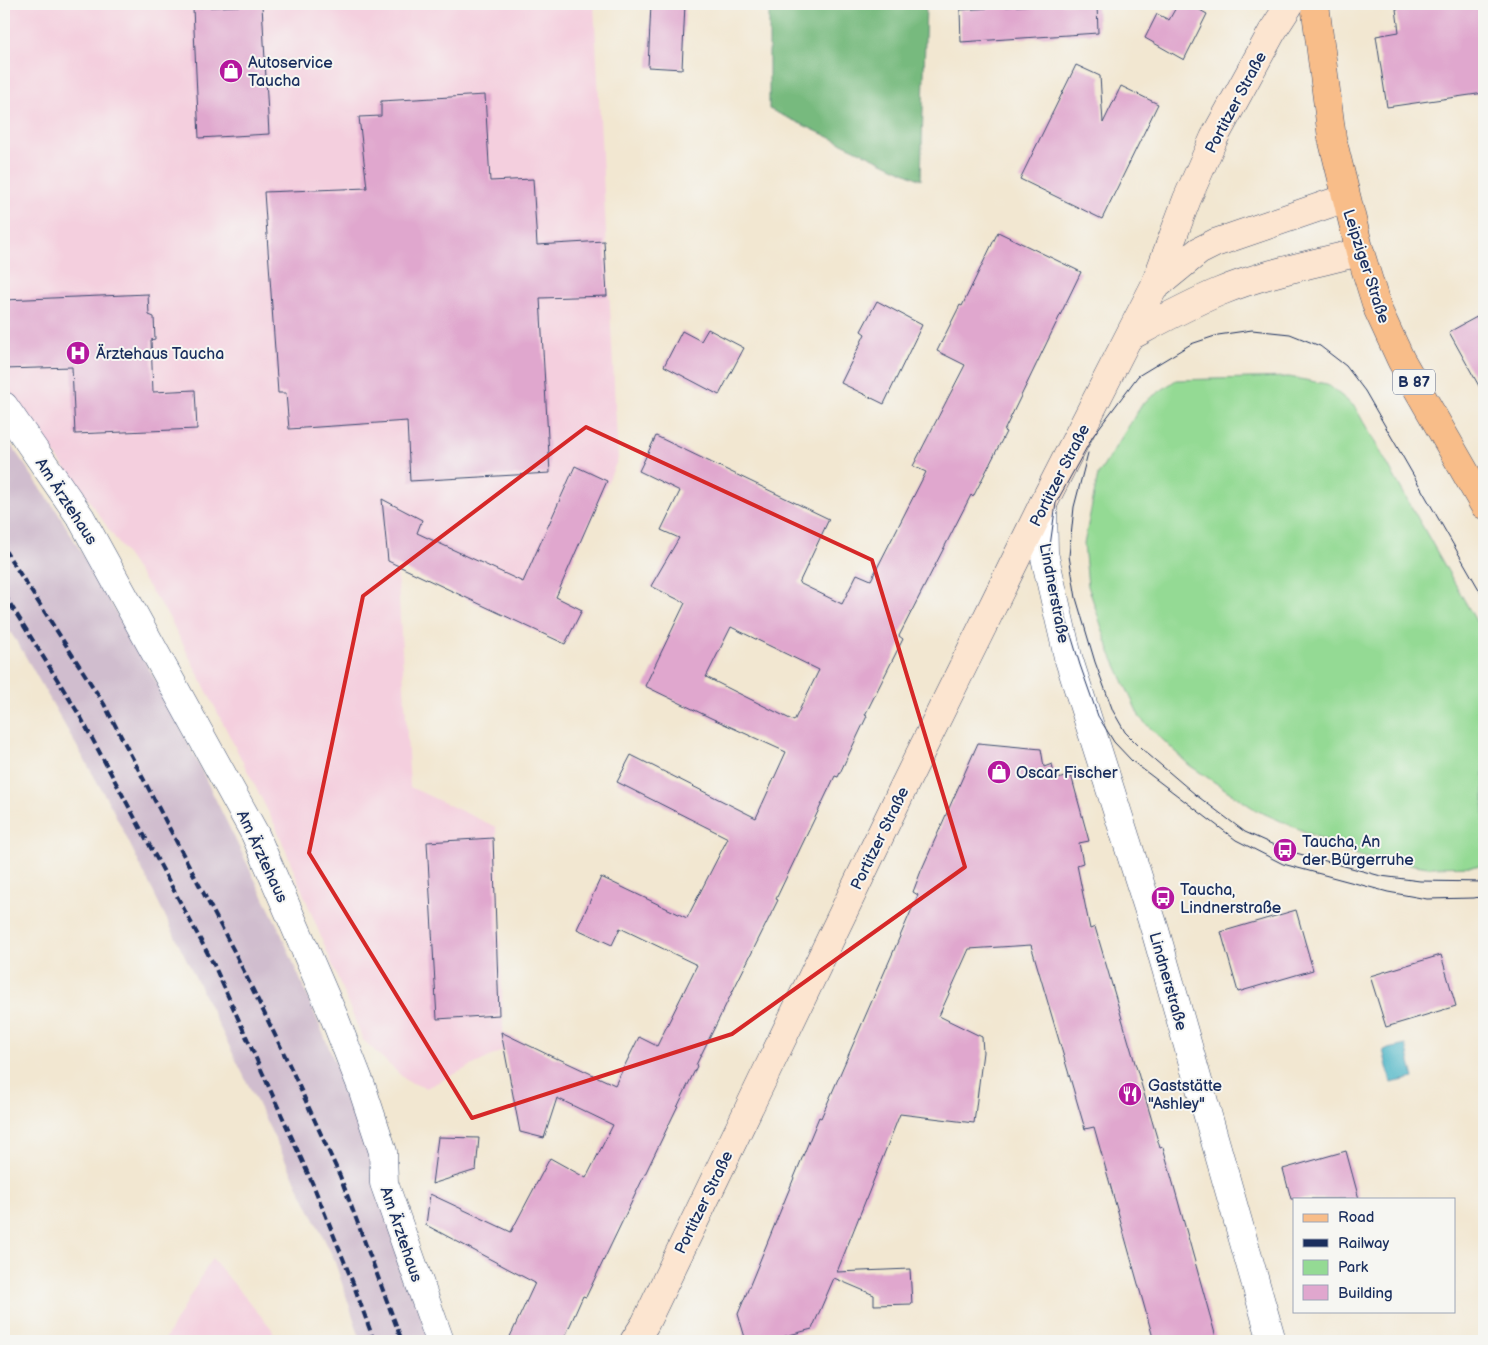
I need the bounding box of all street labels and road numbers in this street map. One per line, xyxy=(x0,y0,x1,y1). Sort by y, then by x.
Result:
street label: Portitzer Straße xyxy=(1202,48,1271,157)
street label: Leipziger Straße xyxy=(1338,207,1393,326)
road number: B 87 xyxy=(1393,370,1435,394)
street label: Portitzer Straße xyxy=(1026,421,1095,530)
street label: Am Ärztehaus xyxy=(31,454,102,549)
street label: Lindnerstraße xyxy=(1035,542,1073,645)
street label: Portitzer Straße xyxy=(847,784,914,893)
street label: Am Ärztehaus xyxy=(232,807,293,906)
street label: Lindnerstraße xyxy=(1144,930,1191,1033)
street label: Portitzer Straße xyxy=(671,1148,738,1257)
street label: Am Ärztehaus xyxy=(375,1184,428,1285)

